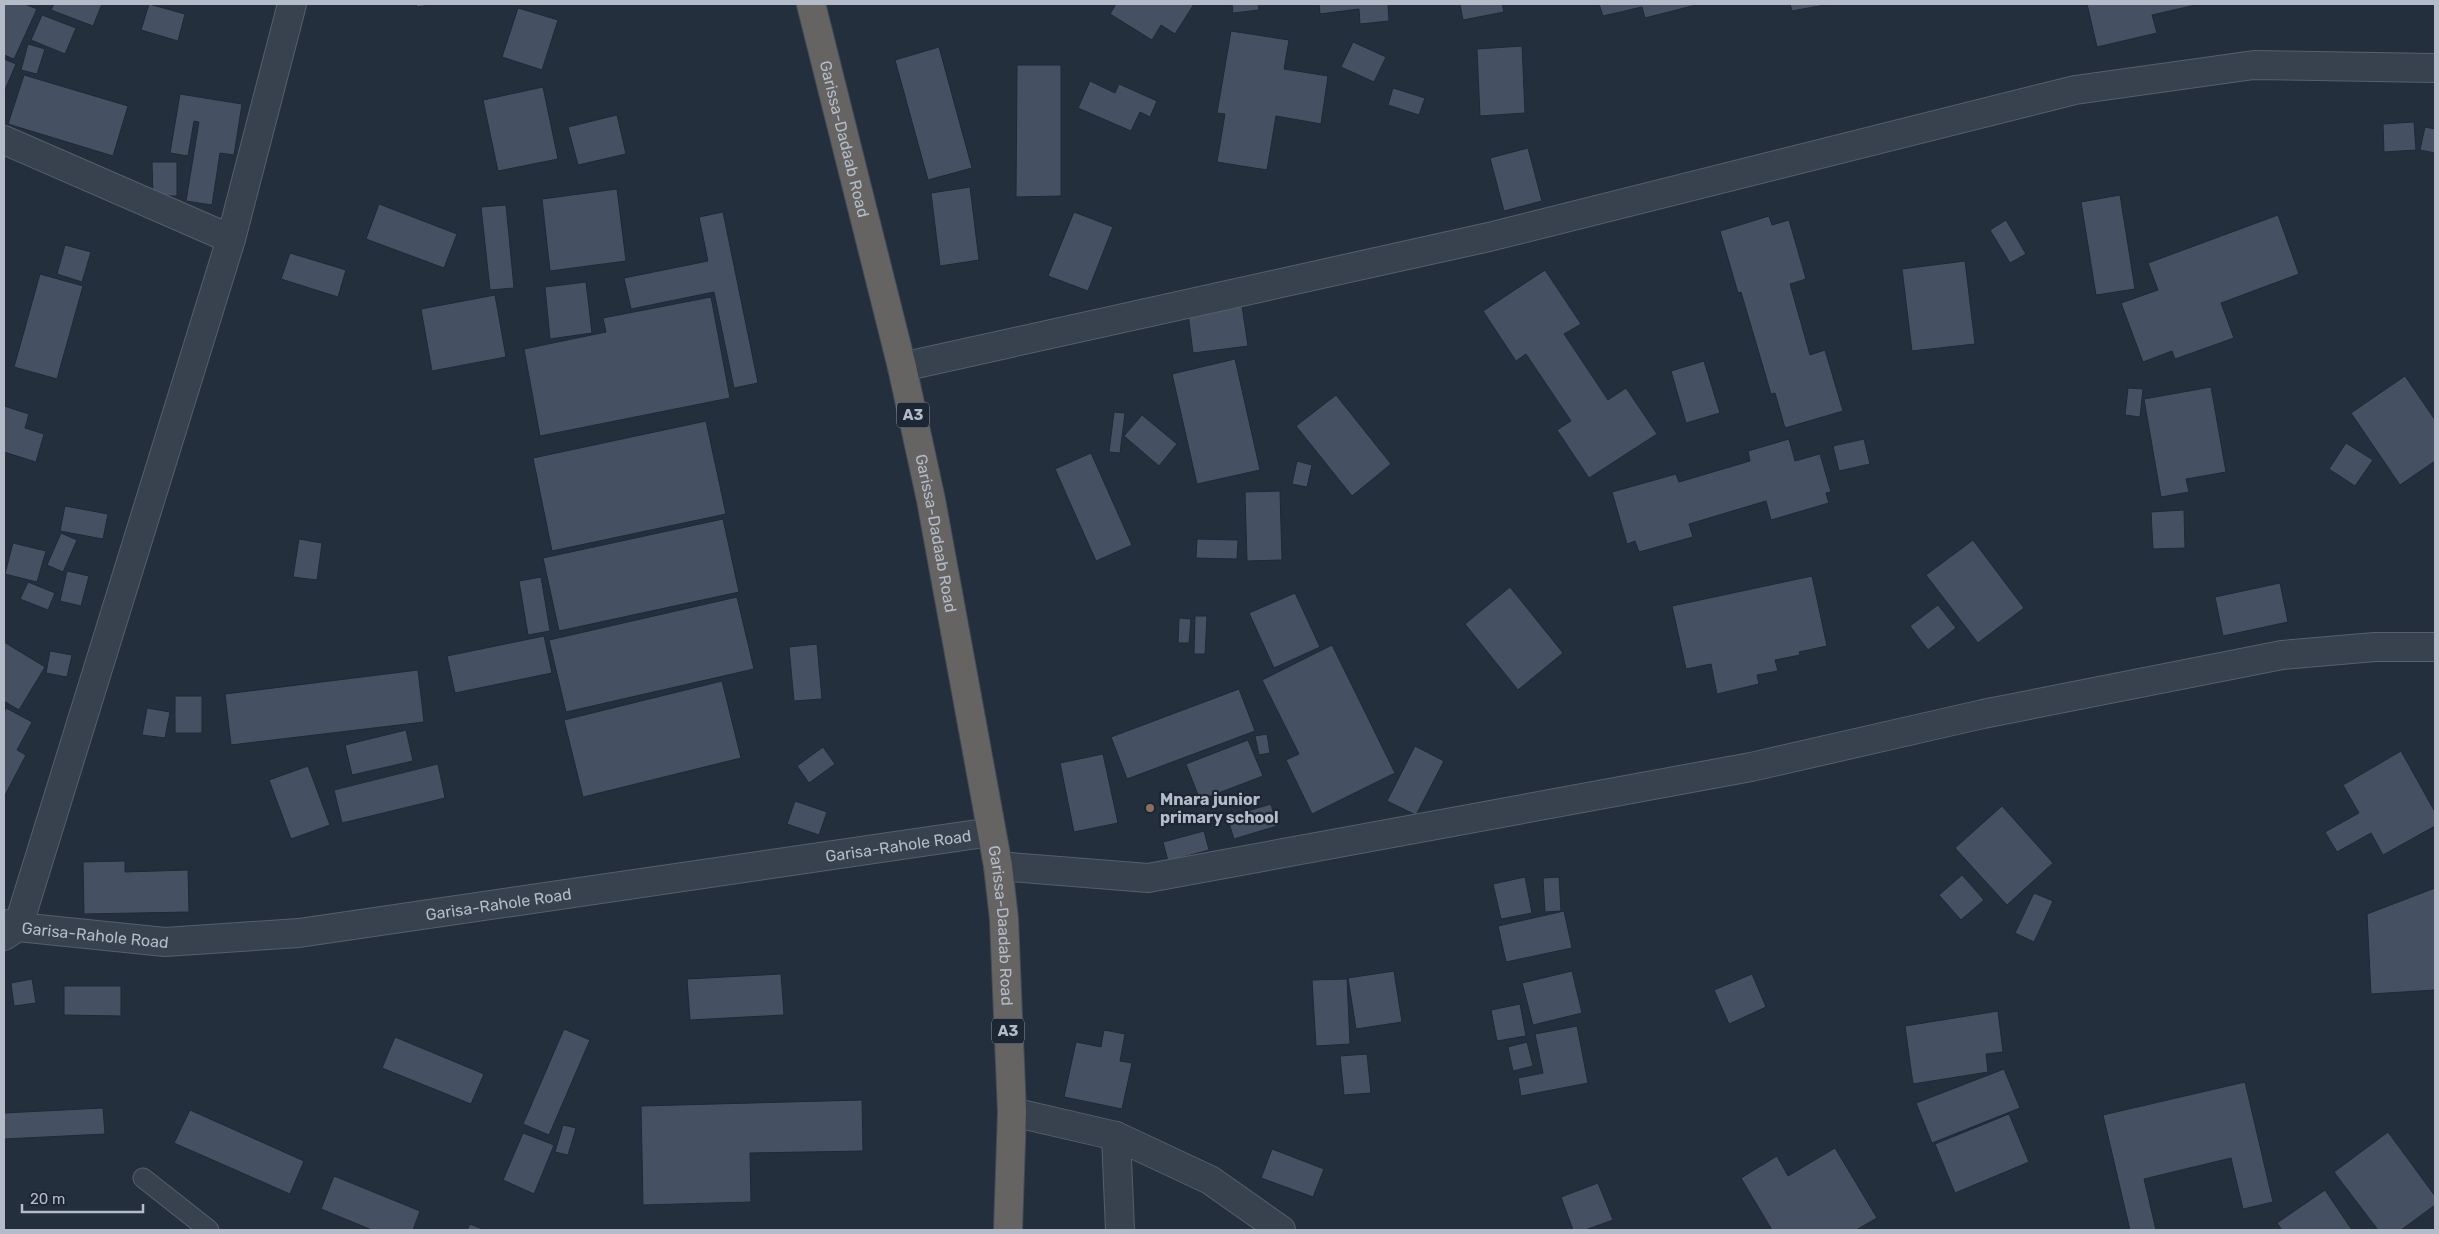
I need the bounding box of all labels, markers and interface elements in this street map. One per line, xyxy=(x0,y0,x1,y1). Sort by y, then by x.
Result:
street label: Garissa-Dadaab Road xyxy=(816,58,874,219)
road number: A3 xyxy=(897,402,929,428)
street label: Garissa-Dadaab Road xyxy=(912,452,961,614)
place label: Mnara junior primary school xyxy=(1160,790,1279,827)
marker: Mnara junior primary school xyxy=(1144,802,1156,814)
street label: Garisa-Rahole Road xyxy=(824,825,973,866)
street label: Garissa-Daadab Road xyxy=(985,844,1017,1006)
street label: Garisa-Rahole Road xyxy=(424,884,573,924)
street label: Garisa-Rahole Road xyxy=(21,918,170,952)
road number: A3 xyxy=(992,1018,1024,1044)
scale bar xyxy=(22,1182,144,1214)
text: 20 m xyxy=(30,1190,65,1208)

